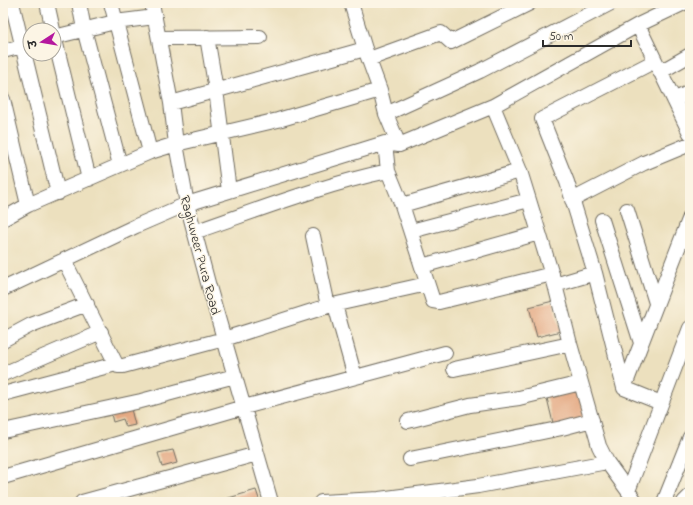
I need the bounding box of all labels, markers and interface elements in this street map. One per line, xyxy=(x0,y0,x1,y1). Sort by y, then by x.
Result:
north arrow xyxy=(22,22,62,62)
scale bar xyxy=(543,22,631,48)
text: 50 m xyxy=(549,28,573,46)
text: उ xyxy=(24,37,42,50)
street label: Raghuveer Pura Road xyxy=(173,193,226,318)

